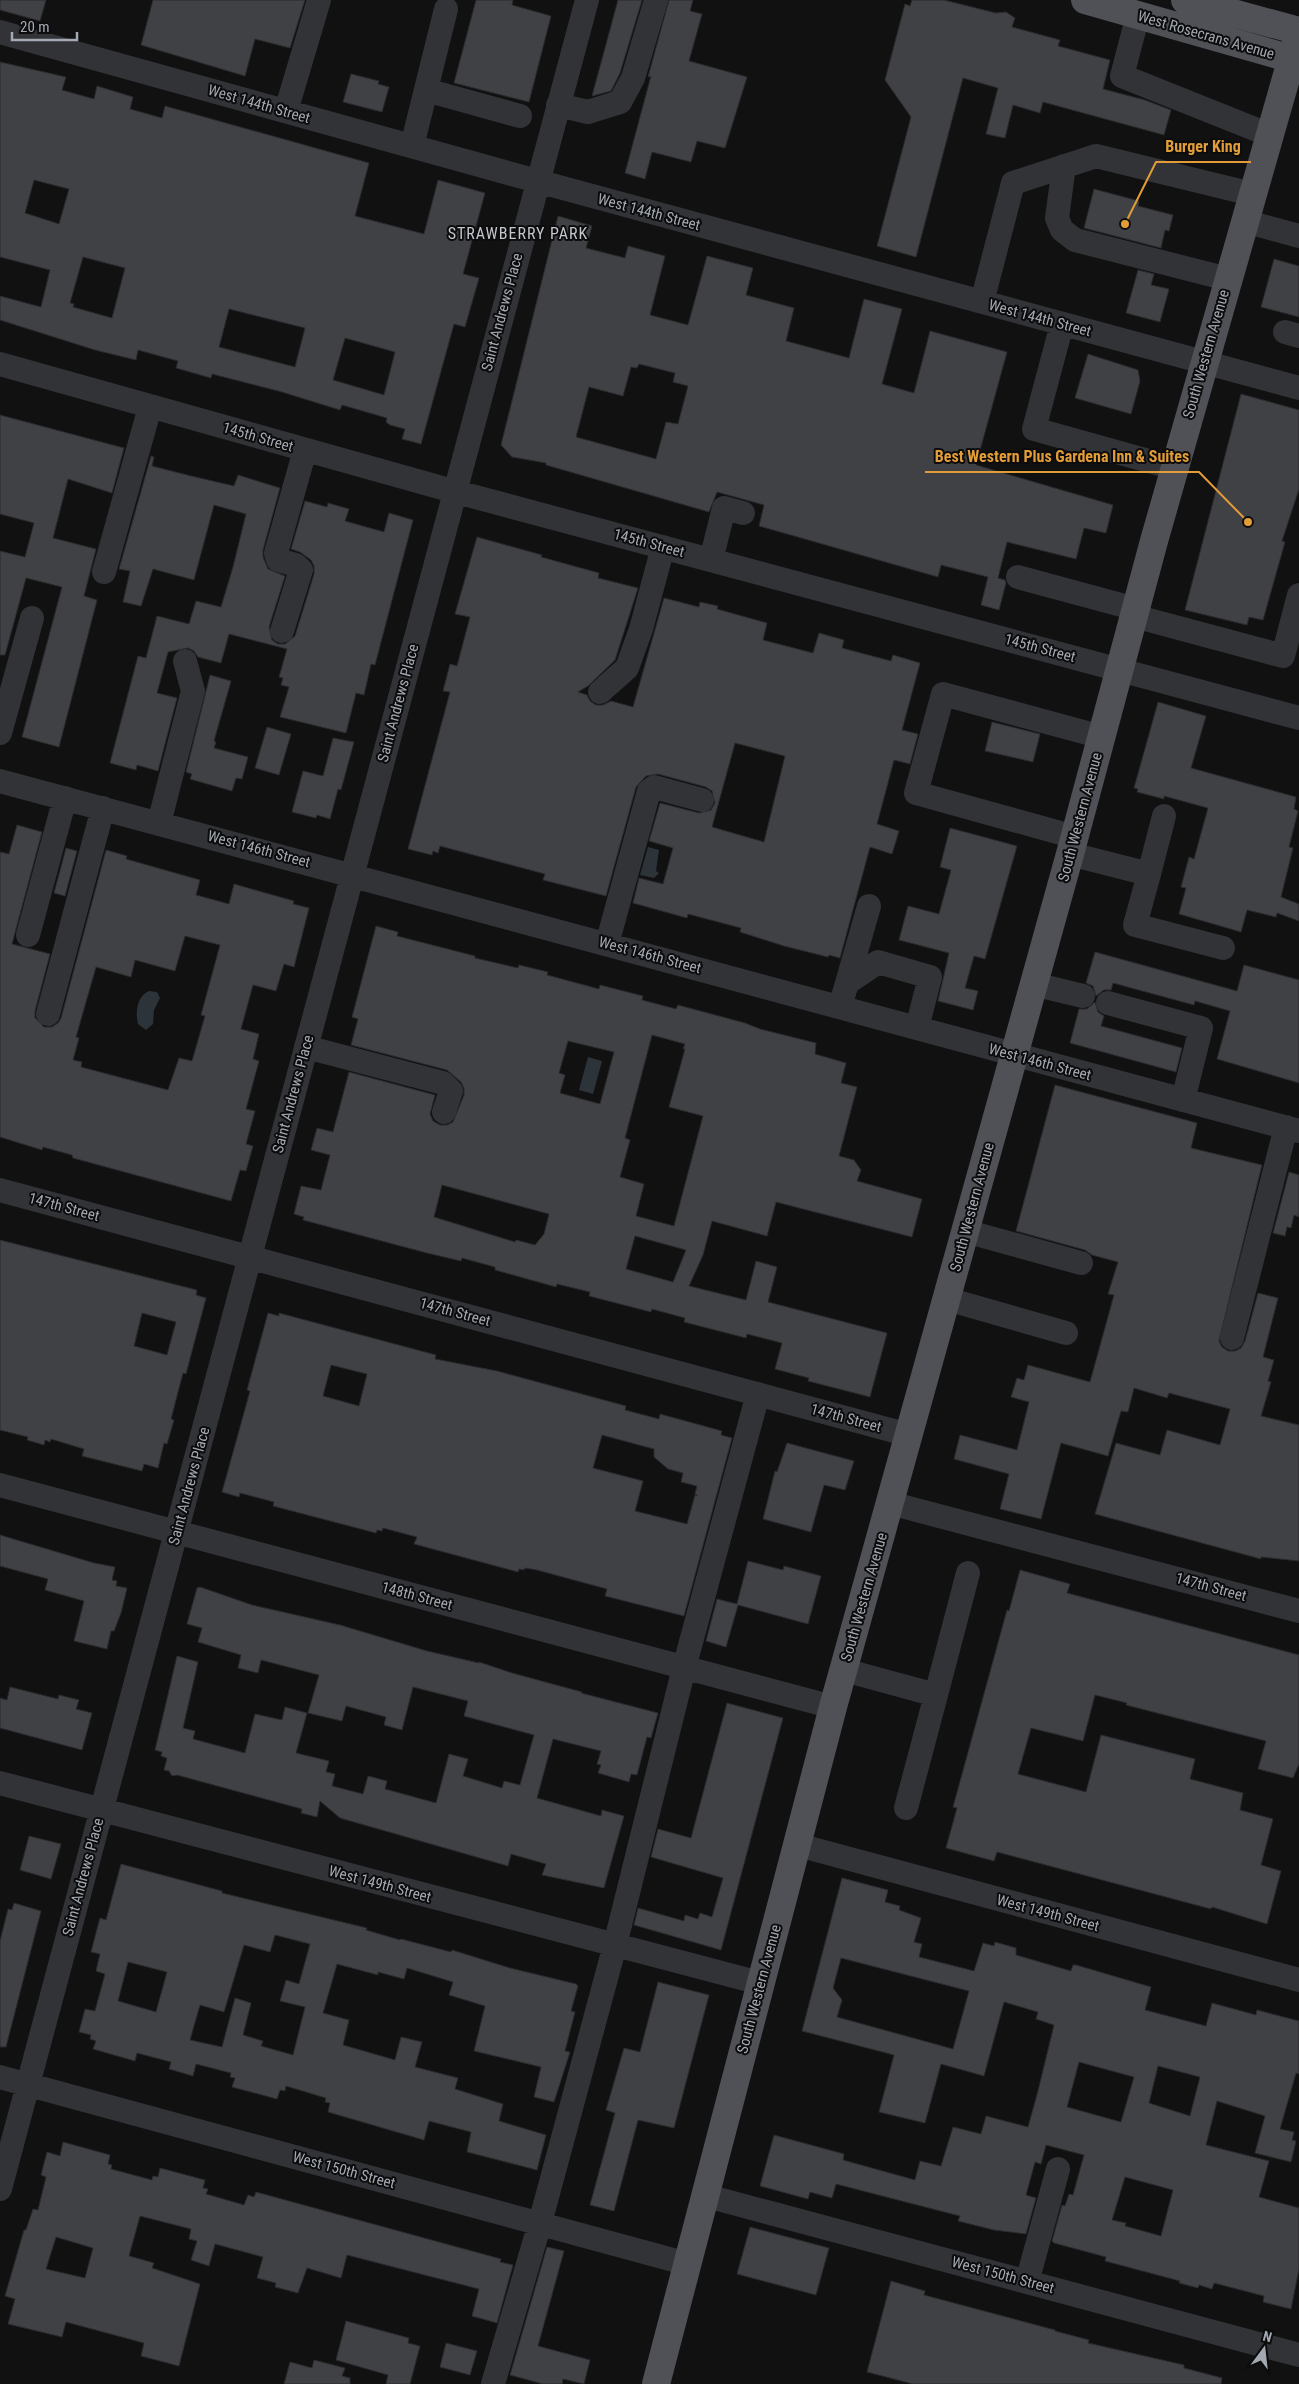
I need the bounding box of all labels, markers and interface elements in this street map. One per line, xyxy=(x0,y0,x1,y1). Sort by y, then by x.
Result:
street label: West Rosecrans Avenue xyxy=(1136,7,1276,63)
scale bar xyxy=(12,10,78,42)
text: 20 m xyxy=(20,18,50,36)
street label: West 144th Street xyxy=(206,81,312,127)
callout: Burger King xyxy=(1156,131,1251,162)
text: Burger King xyxy=(1165,137,1241,156)
street label: West 144th Street xyxy=(596,190,702,234)
district label: STRAWBERRY PARK xyxy=(448,224,588,243)
street label: Saint Andrews Place xyxy=(478,251,526,373)
street label: South Western Avenue xyxy=(1179,288,1233,420)
street label: West 144th Street xyxy=(987,296,1093,340)
street label: 145th Street xyxy=(221,418,295,456)
callout: Best Western Plus Gardena Inn & Suites xyxy=(925,441,1199,472)
text: Best Western Plus Gardena Inn & Suites xyxy=(935,447,1189,466)
street label: 145th Street xyxy=(612,525,686,561)
street label: 145th Street xyxy=(1003,630,1077,666)
street label: Saint Andrews Place xyxy=(374,642,422,764)
street label: South Western Avenue xyxy=(1054,751,1106,883)
street label: West 146th Street xyxy=(206,827,312,871)
street label: West 146th Street xyxy=(597,933,703,977)
street label: Saint Andrews Place xyxy=(269,1033,317,1155)
street label: West 146th Street xyxy=(987,1040,1093,1084)
street label: South Western Avenue xyxy=(946,1141,998,1273)
street label: 147th Street xyxy=(27,1189,101,1225)
street label: 147th Street xyxy=(418,1294,492,1330)
street label: 147th Street xyxy=(809,1400,883,1436)
street label: Saint Andrews Place xyxy=(165,1425,213,1547)
street label: South Western Avenue xyxy=(837,1531,891,1663)
street label: 147th Street xyxy=(1174,1569,1248,1605)
street label: 148th Street xyxy=(380,1578,454,1614)
street label: Saint Andrews Place xyxy=(59,1816,107,1938)
street label: West 149th Street xyxy=(327,1862,433,1906)
street label: West 149th Street xyxy=(995,1891,1101,1935)
street label: South Western Avenue xyxy=(733,1923,785,2055)
street label: West 150th Street xyxy=(291,2148,397,2192)
street label: West 150th Street xyxy=(950,2253,1056,2297)
north arrow xyxy=(1239,2324,1289,2374)
text: N xyxy=(1261,2328,1274,2345)

